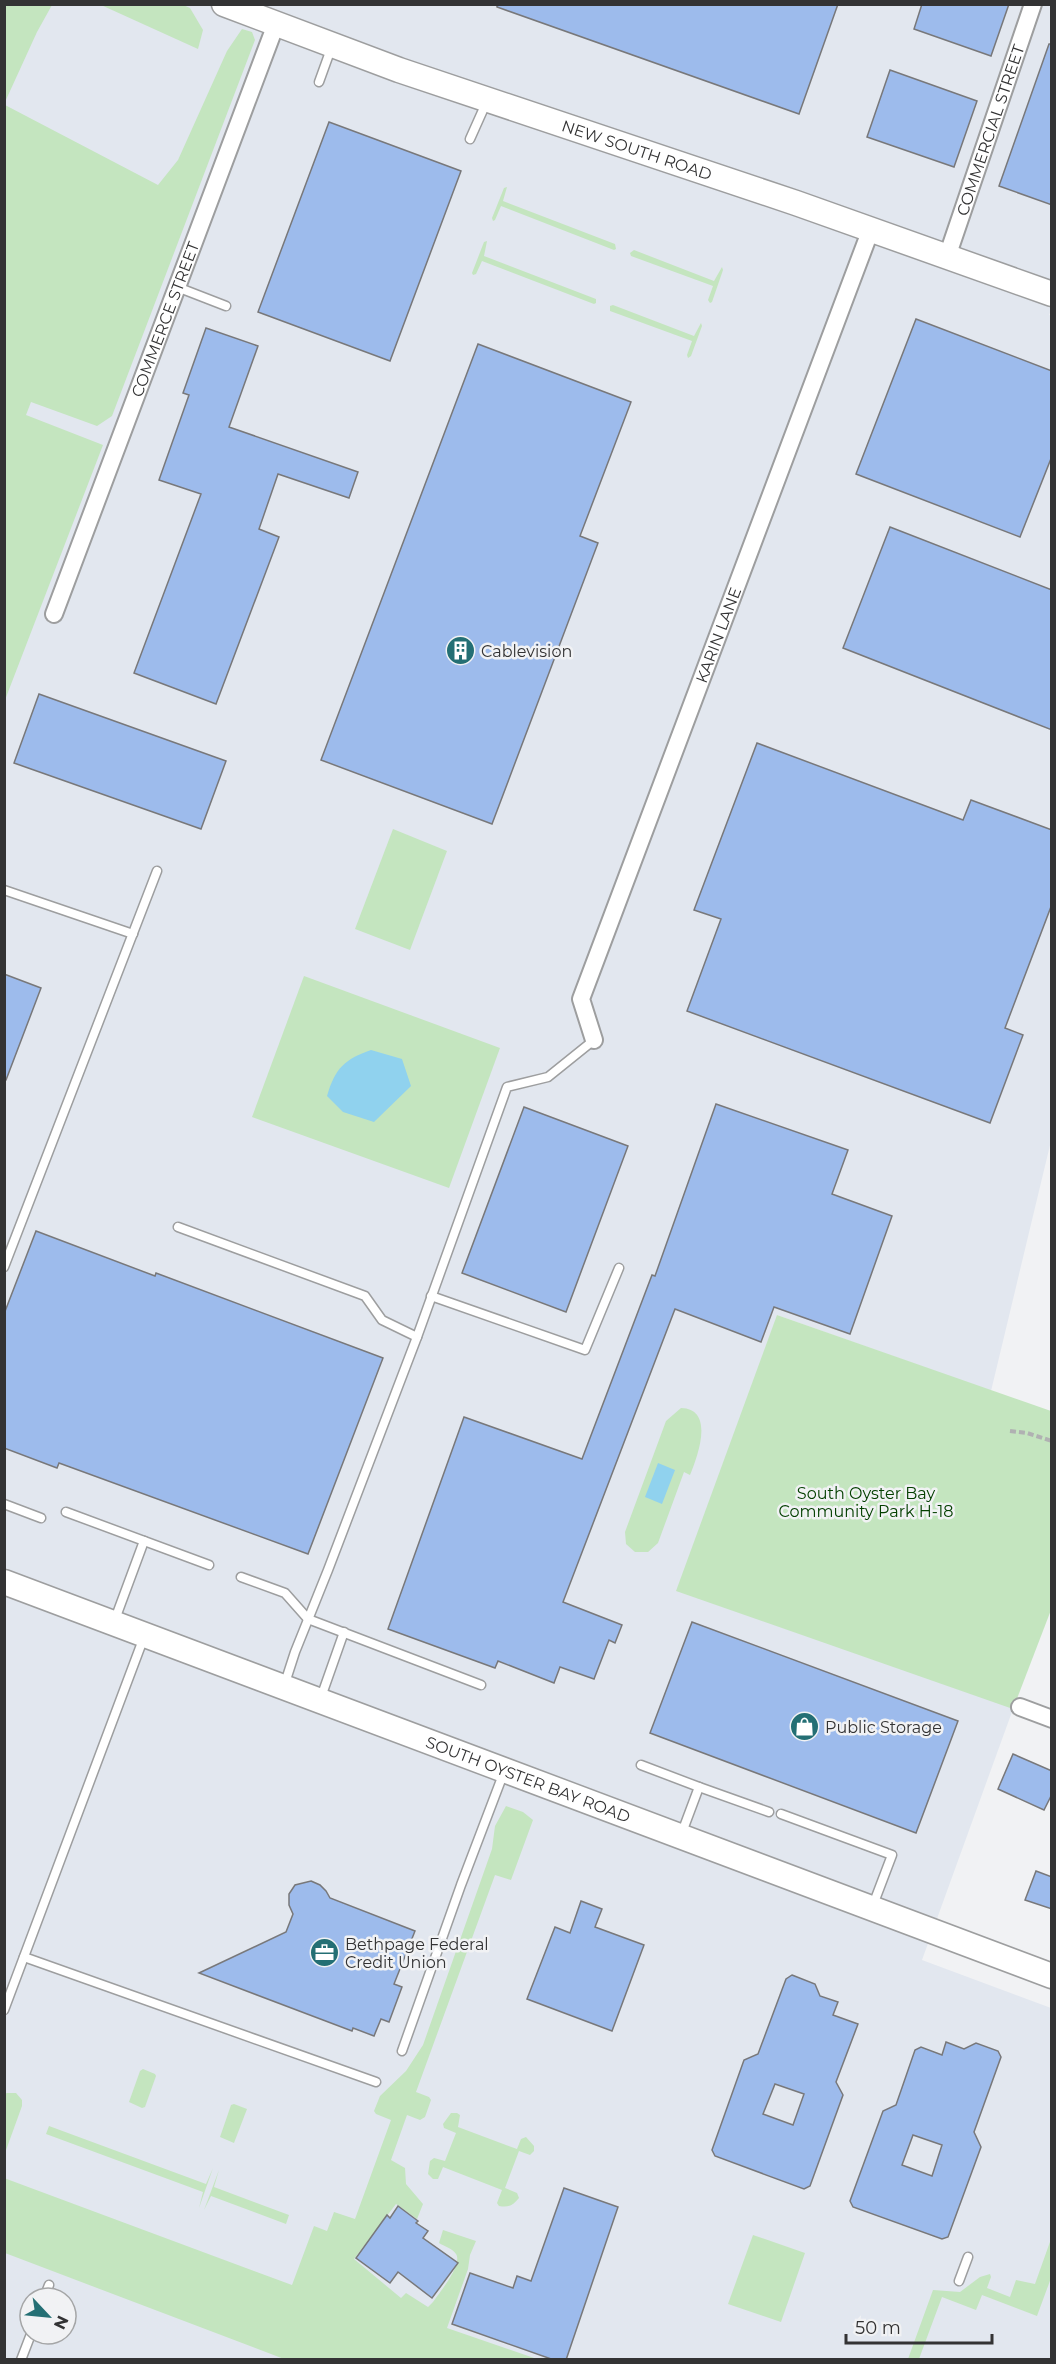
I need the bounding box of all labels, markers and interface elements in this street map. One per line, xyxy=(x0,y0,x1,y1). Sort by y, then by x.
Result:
street label: COMMERCIAL STREET xyxy=(952,41,1028,218)
street label: NEW SOUTH ROAD xyxy=(559,116,715,184)
street label: COMMERCE STREET xyxy=(127,238,203,399)
street label: KARIN LANE xyxy=(691,584,745,685)
building icon: Cablevision xyxy=(444,635,476,667)
place label: Cablevision xyxy=(481,642,572,661)
park label: South Oyster Bay Community Park H-18 xyxy=(778,1484,954,1521)
shop icon: Public Storage xyxy=(788,1711,820,1743)
place label: Public Storage xyxy=(825,1718,942,1737)
street label: SOUTH OYSTER BAY ROAD xyxy=(423,1732,633,1826)
place label: Bethpage Federal Credit Union xyxy=(345,1935,489,1972)
office icon: Bethpage Federal Credit Union xyxy=(308,1937,340,1969)
north arrow xyxy=(18,2286,78,2346)
scale bar xyxy=(846,2307,992,2345)
text: N xyxy=(50,2312,72,2332)
text: 50 m xyxy=(855,2317,901,2339)

